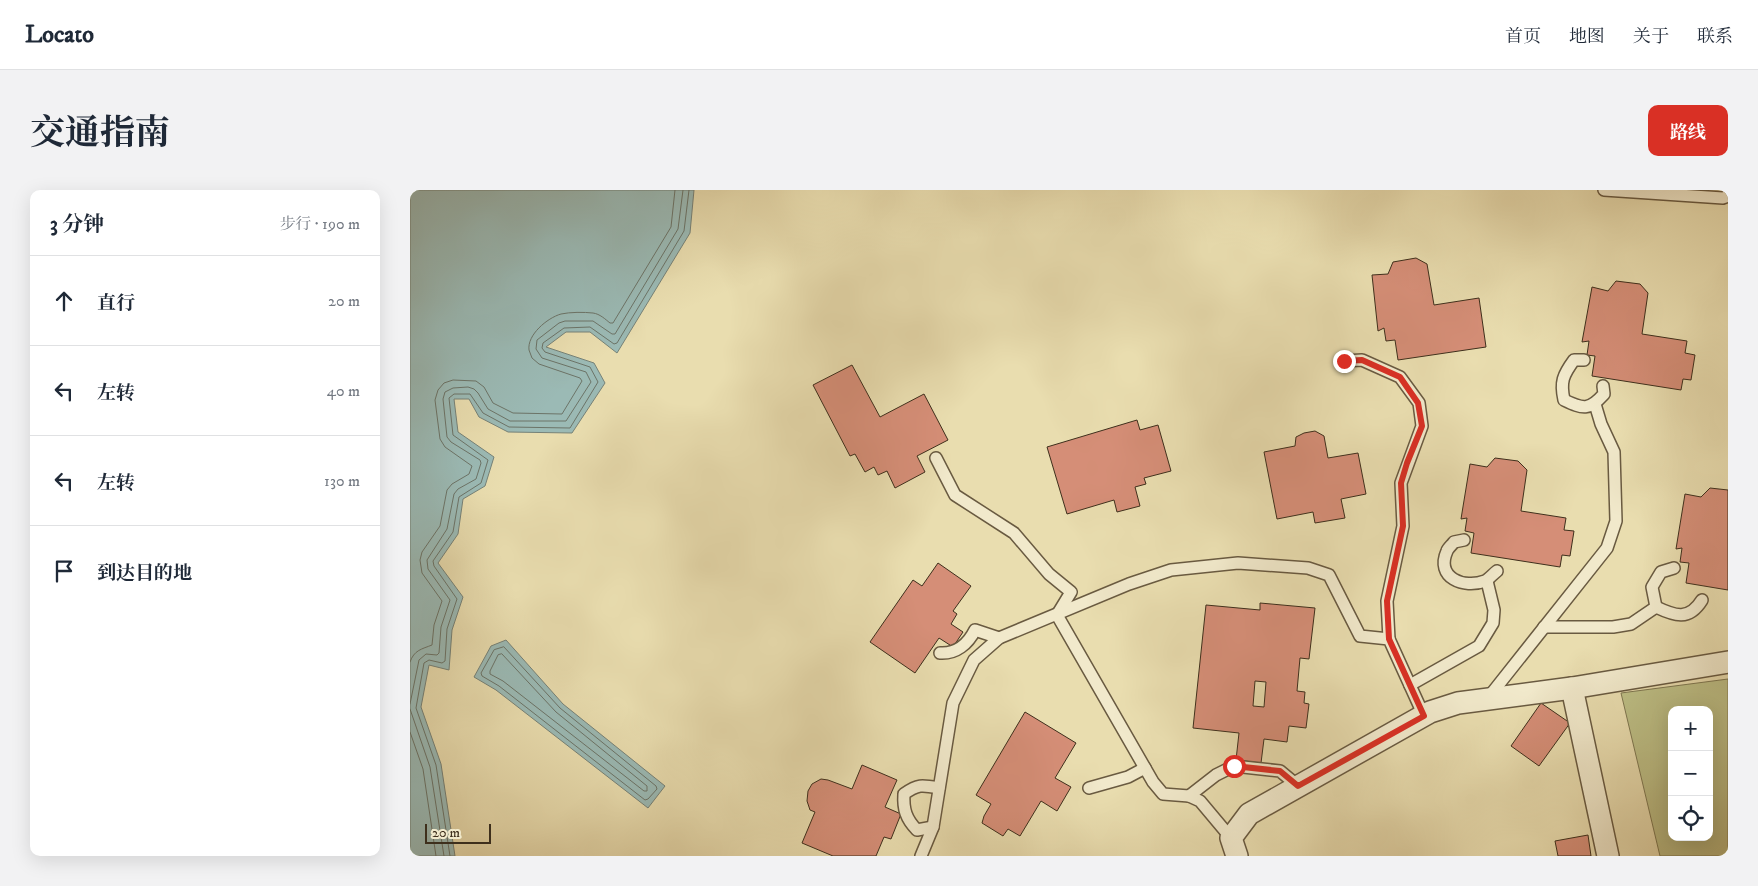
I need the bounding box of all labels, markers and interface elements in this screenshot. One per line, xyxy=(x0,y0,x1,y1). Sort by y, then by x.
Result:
text: Locato xyxy=(25,20,94,50)
text: 首页 xyxy=(1505,26,1541,48)
text: 地图 xyxy=(1569,26,1605,48)
text: 关于 xyxy=(1633,26,1669,48)
text: 联系 xyxy=(1697,26,1733,48)
button: 路线 xyxy=(1648,105,1728,156)
text: 交通指南 xyxy=(30,112,170,156)
text: 3 分钟 xyxy=(50,212,104,238)
text: 步行 · 190 m xyxy=(279,214,360,234)
icon: ahead xyxy=(50,287,78,315)
text: 20 m xyxy=(328,291,360,311)
text: 直行 xyxy=(97,292,135,315)
route end xyxy=(1333,350,1356,373)
icon: left xyxy=(50,377,78,405)
text: 40 m xyxy=(327,381,360,401)
text: 左转 xyxy=(97,382,135,405)
icon: left xyxy=(50,467,78,495)
text: 130 m xyxy=(324,471,360,491)
text: 左转 xyxy=(97,472,135,495)
icon: arrive xyxy=(50,557,78,585)
text: 到达目的地 xyxy=(97,562,192,585)
map controls xyxy=(1668,706,1713,841)
button: + xyxy=(1668,706,1713,751)
button: − xyxy=(1668,751,1713,796)
route start xyxy=(1223,755,1246,778)
button: locate xyxy=(1668,796,1713,841)
scale bar xyxy=(425,821,491,844)
text: 20 m xyxy=(432,824,460,842)

